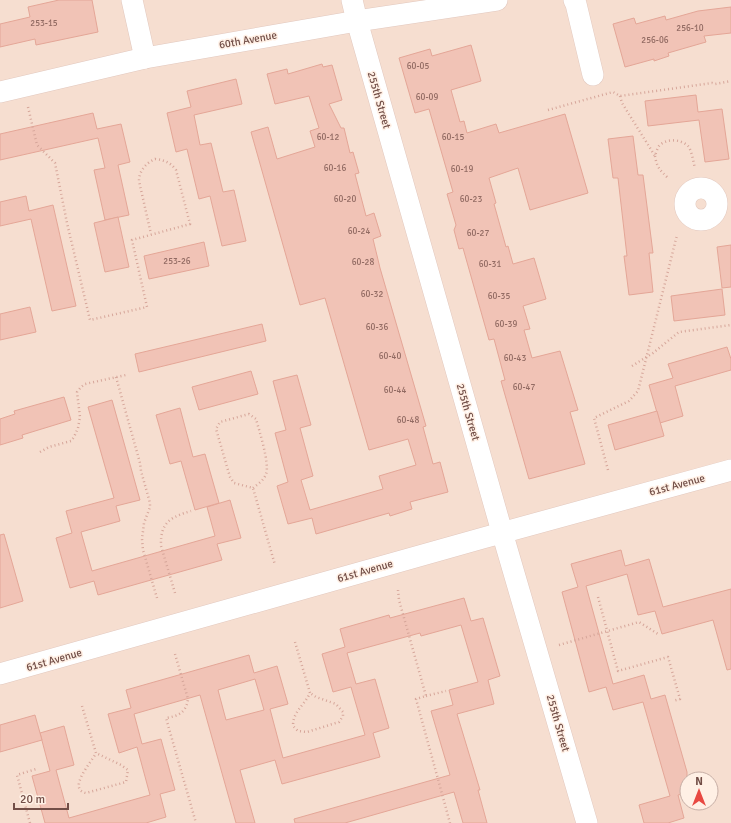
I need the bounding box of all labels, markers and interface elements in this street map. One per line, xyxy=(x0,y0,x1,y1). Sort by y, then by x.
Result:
house number: 253-15 xyxy=(30,18,58,29)
house number: 256-10 xyxy=(676,23,704,34)
street label: 60th Avenue xyxy=(218,29,278,51)
house number: 256-06 xyxy=(641,35,669,46)
house number: 60-05 xyxy=(407,61,429,72)
street label: 255th Street xyxy=(365,70,393,130)
house number: 60-09 xyxy=(416,92,438,103)
house number: 60-12 xyxy=(317,132,339,143)
house number: 60-15 xyxy=(442,132,464,143)
house number: 60-16 xyxy=(324,163,346,174)
house number: 60-19 xyxy=(451,164,473,175)
house number: 60-20 xyxy=(334,194,356,205)
house number: 60-23 xyxy=(460,194,482,205)
house number: 60-24 xyxy=(348,226,370,237)
house number: 60-27 xyxy=(467,228,489,239)
house number: 253-26 xyxy=(163,256,191,267)
house number: 60-28 xyxy=(352,257,374,268)
house number: 60-31 xyxy=(479,259,501,270)
house number: 60-32 xyxy=(361,289,383,300)
house number: 60-35 xyxy=(488,291,510,302)
house number: 60-39 xyxy=(495,319,517,330)
house number: 60-36 xyxy=(366,322,388,333)
house number: 60-40 xyxy=(379,351,401,362)
house number: 60-43 xyxy=(504,353,526,364)
street label: 255th Street xyxy=(454,382,482,442)
house number: 60-47 xyxy=(513,382,535,393)
house number: 60-44 xyxy=(384,385,406,396)
house number: 60-48 xyxy=(397,415,419,426)
street label: 61st Avenue xyxy=(648,471,706,499)
street label: 61st Avenue xyxy=(336,557,394,585)
street label: 61st Avenue xyxy=(25,646,83,674)
street label: 255th Street xyxy=(544,693,572,753)
north arrow xyxy=(679,771,719,811)
text: N xyxy=(695,775,703,788)
scale bar xyxy=(14,785,68,811)
text: 20 m xyxy=(20,792,45,807)

